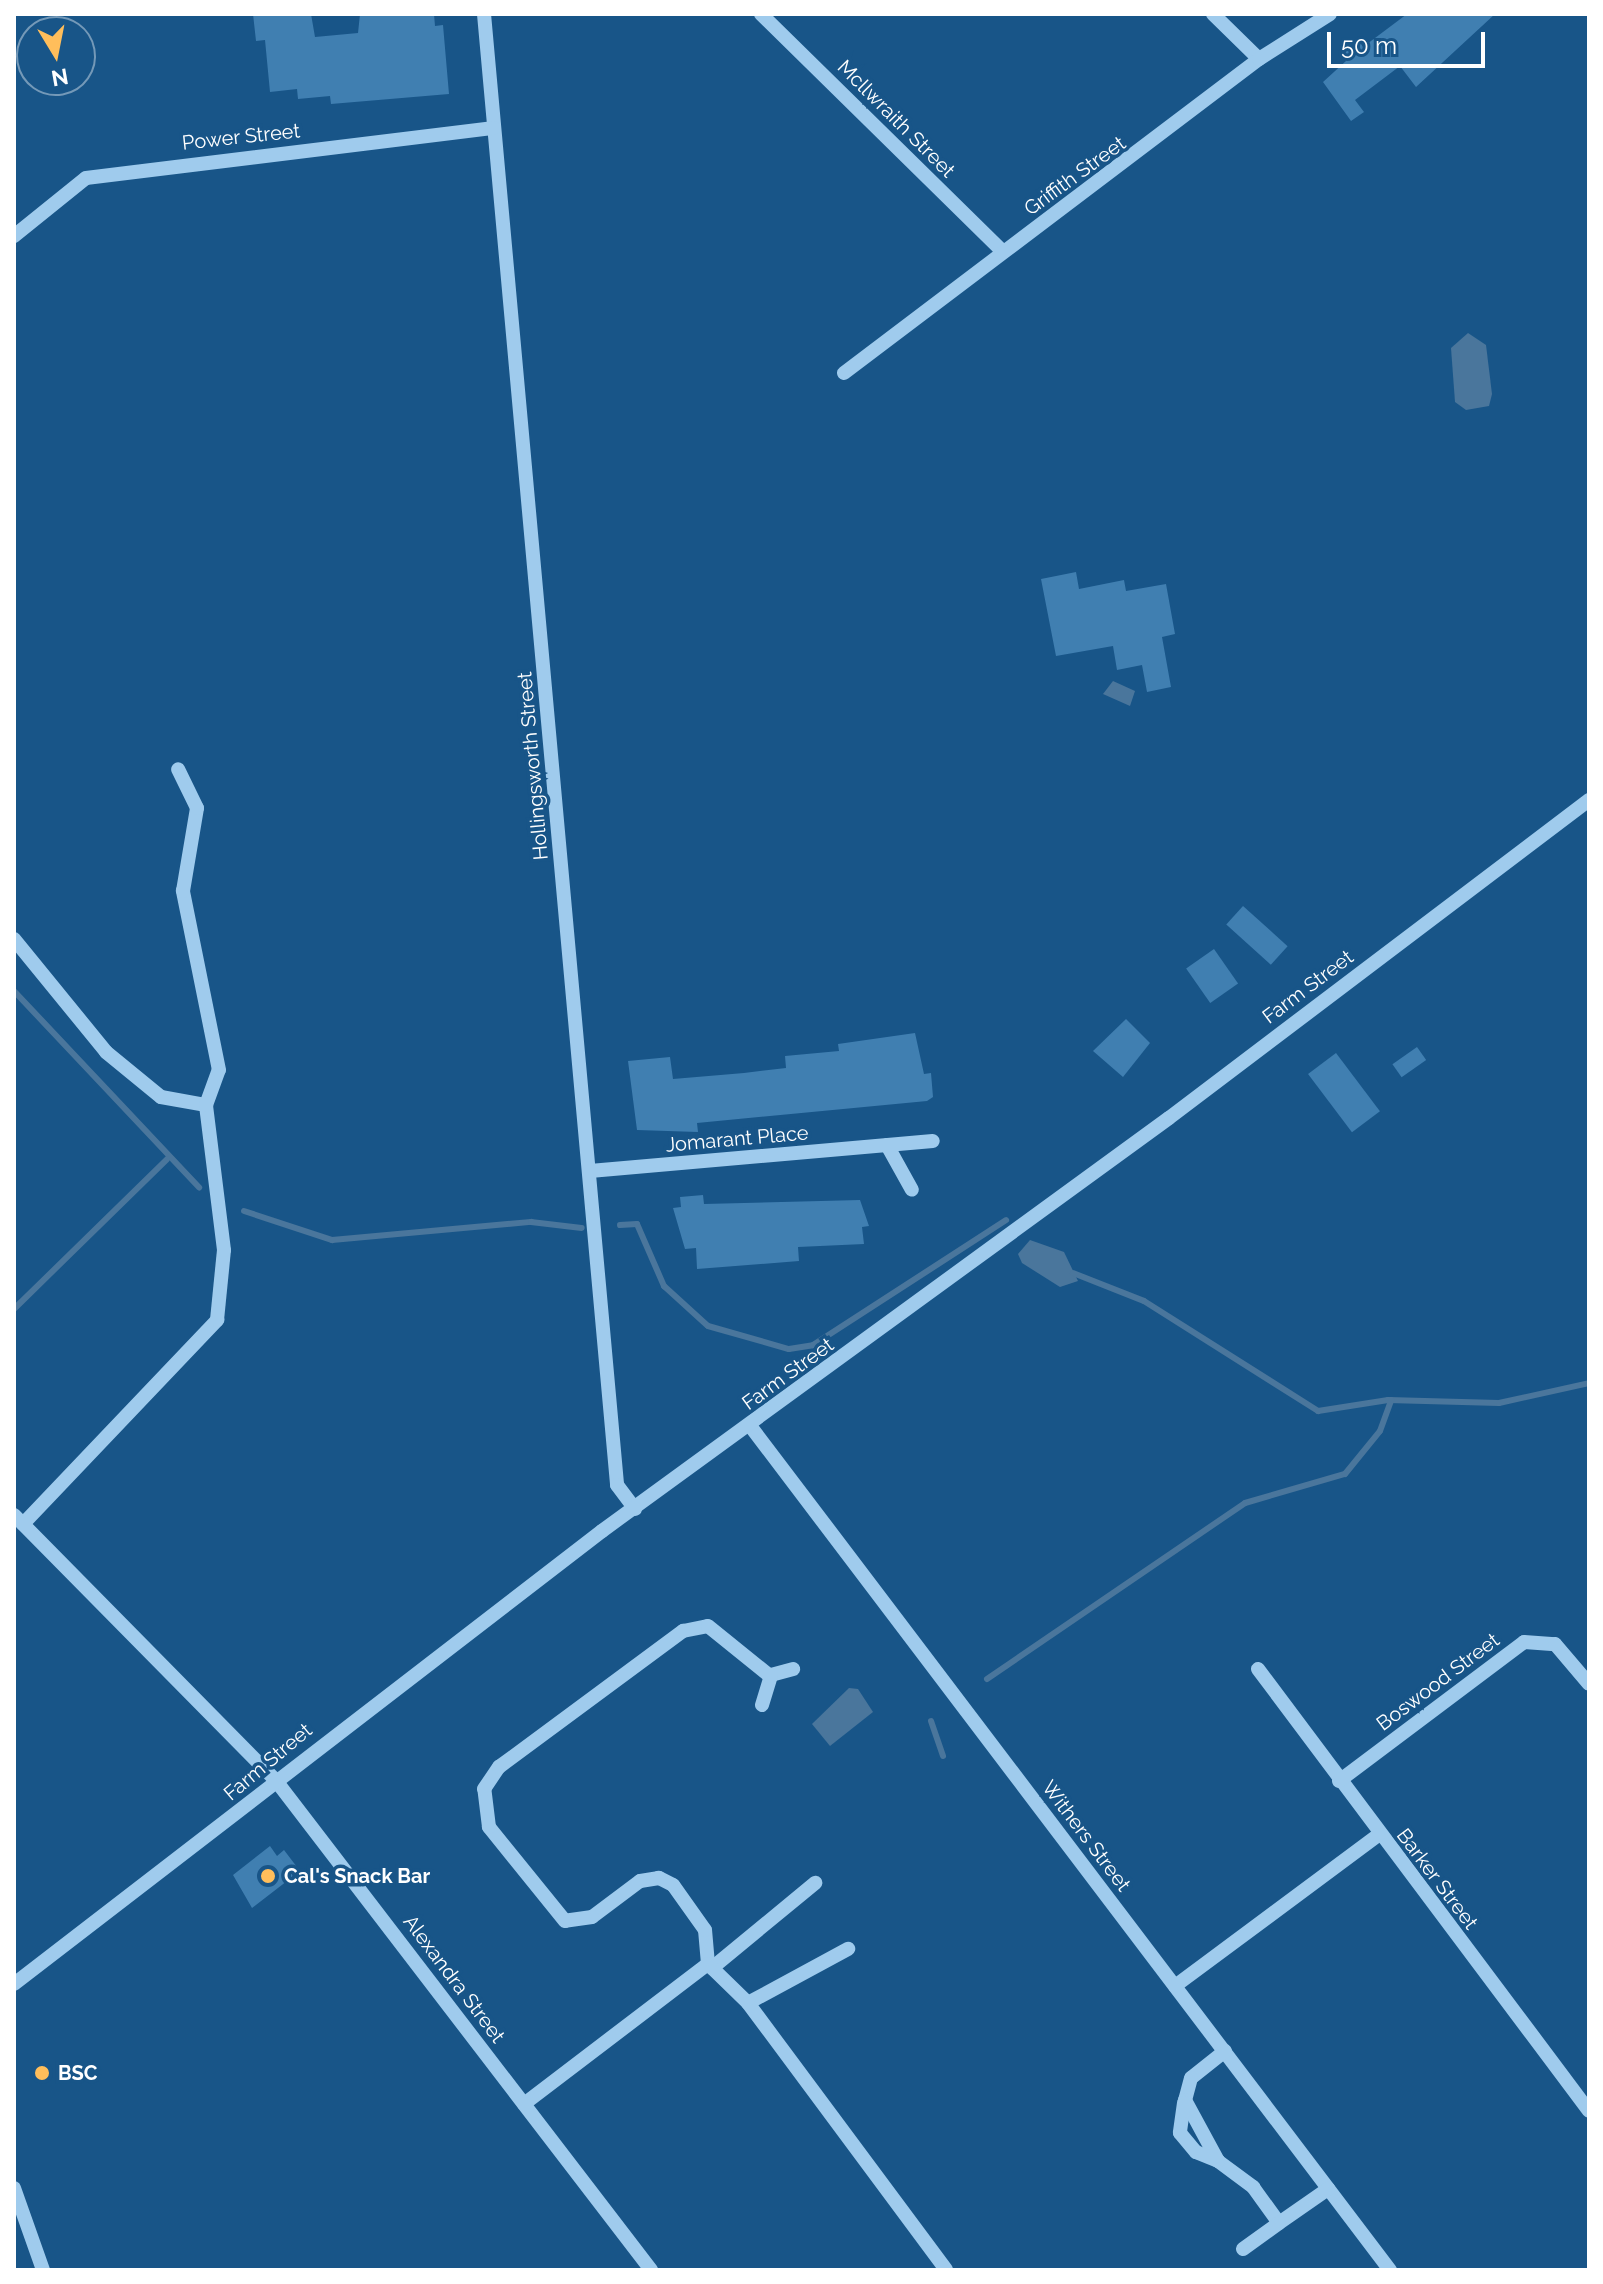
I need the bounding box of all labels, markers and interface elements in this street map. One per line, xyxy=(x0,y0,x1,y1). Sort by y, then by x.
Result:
north arrow xyxy=(16,16,96,96)
scale bar xyxy=(1331,16,1489,66)
text: 50 m xyxy=(1341,31,1397,60)
street label: Mcllwraith Street xyxy=(832,55,960,183)
text: N xyxy=(49,63,70,92)
street label: Power Street xyxy=(181,119,301,155)
street label: Griffith Street xyxy=(1020,131,1130,221)
street label: Hollingsworth Street xyxy=(513,671,553,861)
street label: Farm Street xyxy=(1258,945,1358,1029)
street label: Jomarant Place xyxy=(665,1121,809,1157)
street label: Farm Street xyxy=(738,1333,838,1415)
street label: Boswood Street xyxy=(1372,1628,1504,1736)
street label: Farm Street xyxy=(219,1718,317,1806)
street label: Withers Street xyxy=(1037,1776,1135,1896)
street label: Barker Street xyxy=(1391,1824,1483,1934)
place label: Cal's Snack Bar xyxy=(284,1864,430,1888)
marker: Cal's Snack Bar xyxy=(259,1867,277,1885)
street label: Alexandra Street xyxy=(398,1910,510,2048)
place label: BSC xyxy=(58,2061,98,2085)
marker: BSC xyxy=(33,2064,51,2082)

